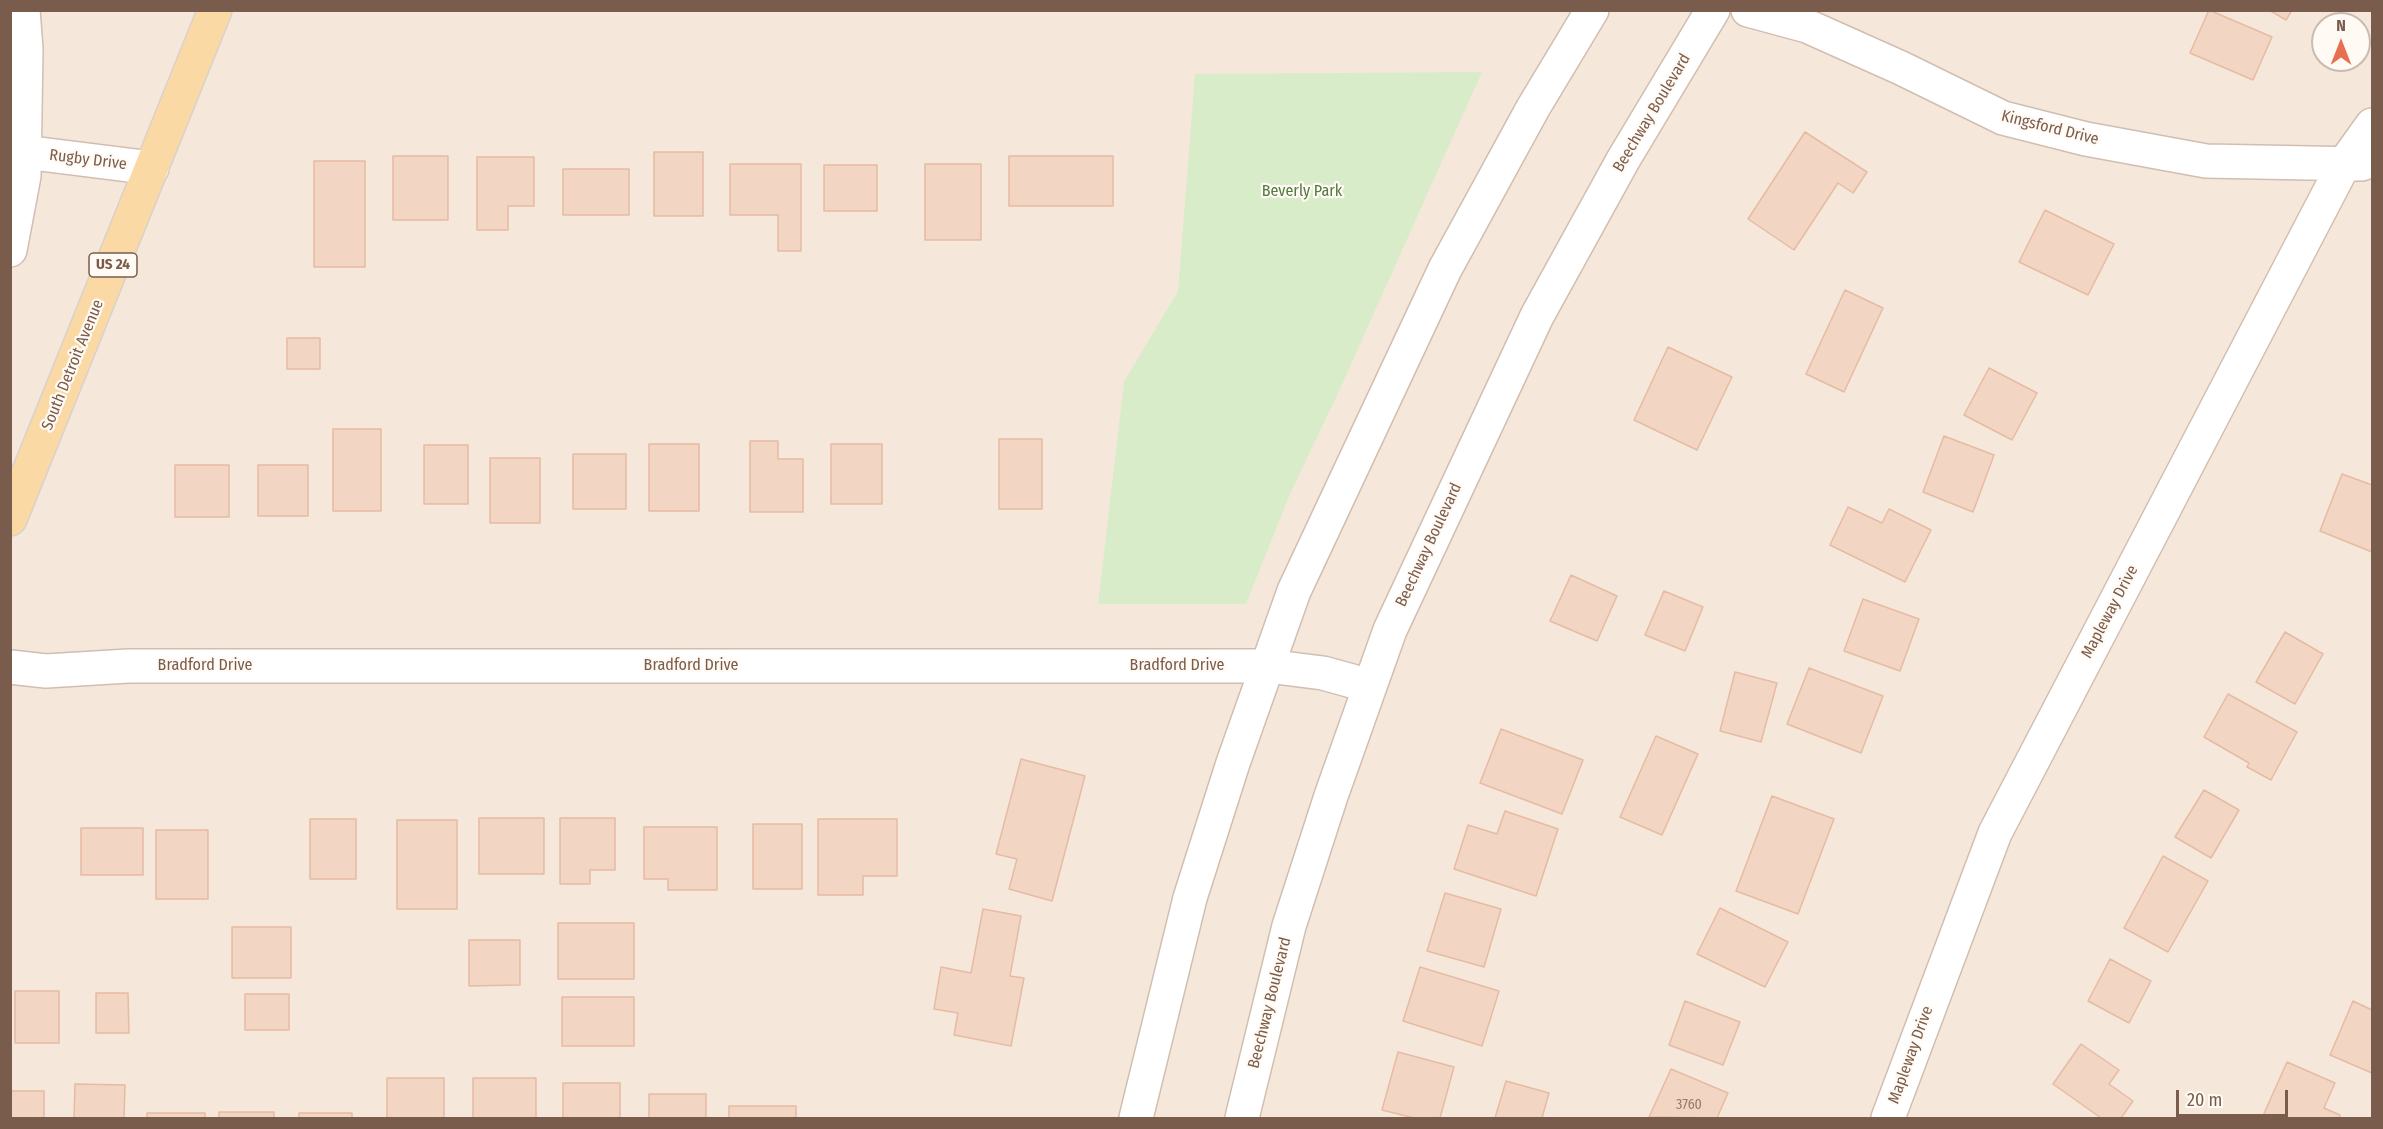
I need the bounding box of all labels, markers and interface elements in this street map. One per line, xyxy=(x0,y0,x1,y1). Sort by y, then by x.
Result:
north arrow xyxy=(2311,12,2371,72)
text: N xyxy=(2336,16,2346,35)
street label: Beechway Boulevard xyxy=(1609,50,1695,176)
street label: Kingsford Drive xyxy=(1999,107,2101,149)
street label: Rugby Drive xyxy=(48,146,128,174)
park label: Beverly Park xyxy=(1262,182,1342,202)
road number: US 24 xyxy=(89,253,137,277)
street label: South Detroit Avenue xyxy=(38,297,108,433)
street label: Beechway Boulevard xyxy=(1392,480,1466,610)
street label: Mapleway Drive xyxy=(2077,562,2143,662)
street label: Bradford Drive xyxy=(158,656,252,676)
street label: Bradford Drive xyxy=(644,656,738,676)
street label: Bradford Drive xyxy=(1130,656,1224,676)
street label: Beechway Boulevard xyxy=(1244,935,1296,1071)
street label: Mapleway Drive xyxy=(1884,1004,1938,1106)
scale bar xyxy=(2179,1078,2292,1116)
text: 20 m xyxy=(2187,1089,2222,1111)
house number: 3760 xyxy=(1676,1097,1702,1113)

